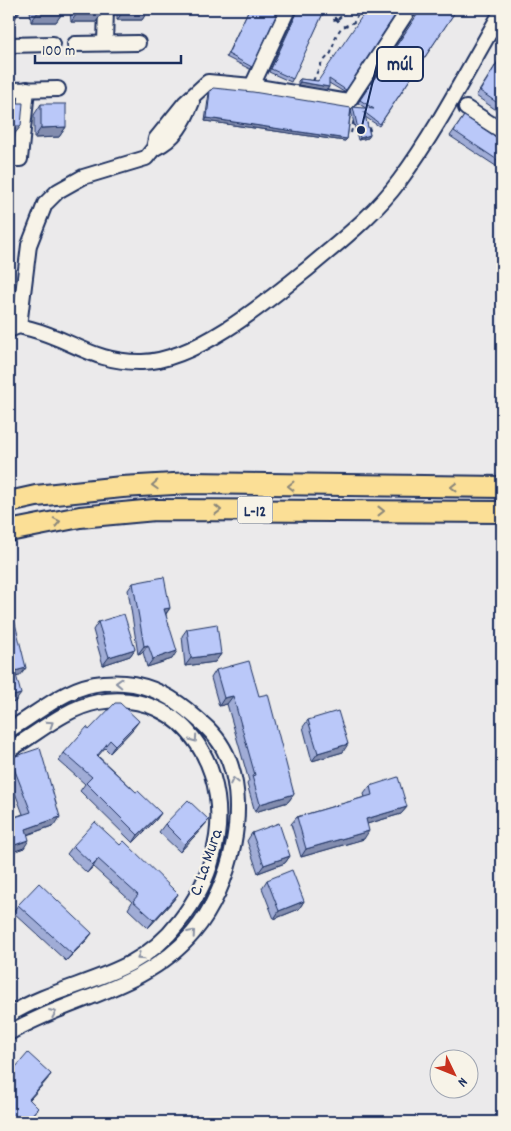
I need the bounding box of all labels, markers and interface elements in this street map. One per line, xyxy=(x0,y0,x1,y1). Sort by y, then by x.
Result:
scale bar xyxy=(35,32,181,64)
text: 100 m xyxy=(42,41,75,63)
callout: múl xyxy=(377,47,423,81)
text: múl xyxy=(387,53,413,80)
one-way arrow xyxy=(151,479,159,490)
one-way arrow xyxy=(287,481,294,491)
one-way arrow xyxy=(449,482,457,492)
road number: L-12 xyxy=(238,496,272,524)
one-way arrow xyxy=(215,505,223,515)
one-way arrow xyxy=(378,506,385,516)
one-way arrow xyxy=(52,517,61,527)
one-way arrow xyxy=(114,678,122,689)
one-way arrow xyxy=(45,721,54,731)
one-way arrow xyxy=(188,733,197,743)
one-way arrow xyxy=(229,776,240,785)
street label: C. La Mura xyxy=(184,825,231,900)
one-way arrow xyxy=(186,930,195,939)
one-way arrow xyxy=(137,951,146,960)
one-way arrow xyxy=(48,1009,57,1019)
north arrow xyxy=(428,1048,478,1098)
text: N xyxy=(452,1072,472,1091)

